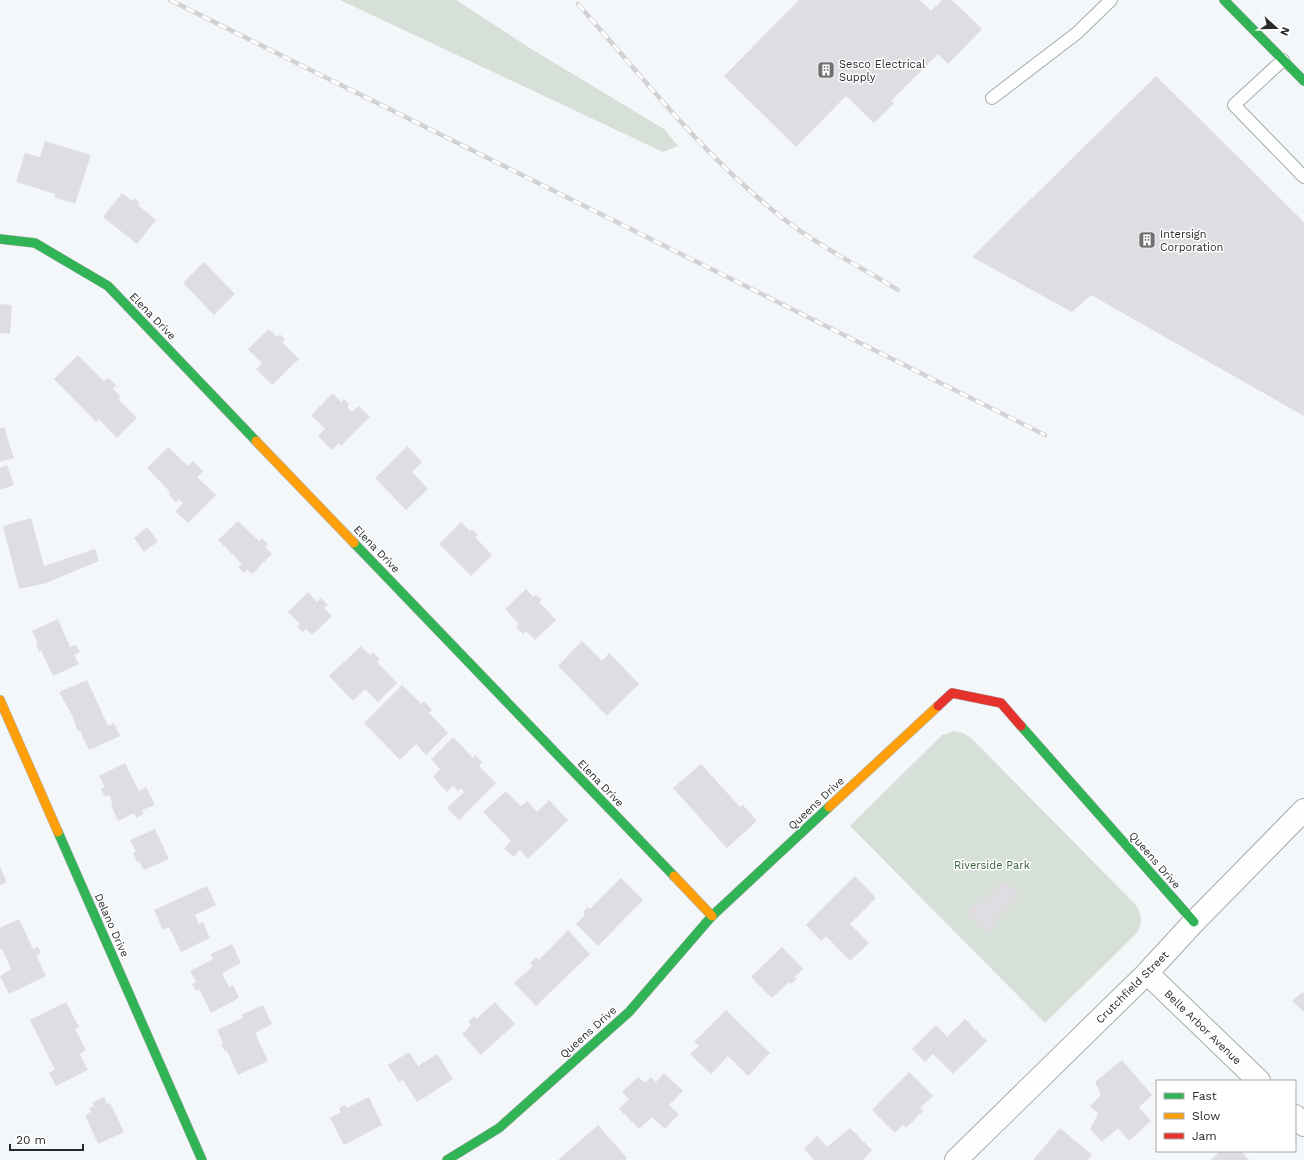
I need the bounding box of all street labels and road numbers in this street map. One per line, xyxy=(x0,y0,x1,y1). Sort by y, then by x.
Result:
street label: Elena Drive xyxy=(127,290,178,343)
street label: Elena Drive xyxy=(351,523,402,576)
street label: Elena Drive xyxy=(575,757,626,810)
street label: Queens Drive xyxy=(786,774,847,832)
street label: Queens Drive xyxy=(1126,829,1183,892)
street label: Delano Drive xyxy=(92,891,131,959)
street label: Crutchfield Street xyxy=(1093,948,1172,1026)
street label: Belle Arbor Avenue xyxy=(1162,987,1244,1067)
street label: Queens Drive xyxy=(557,1004,619,1061)

